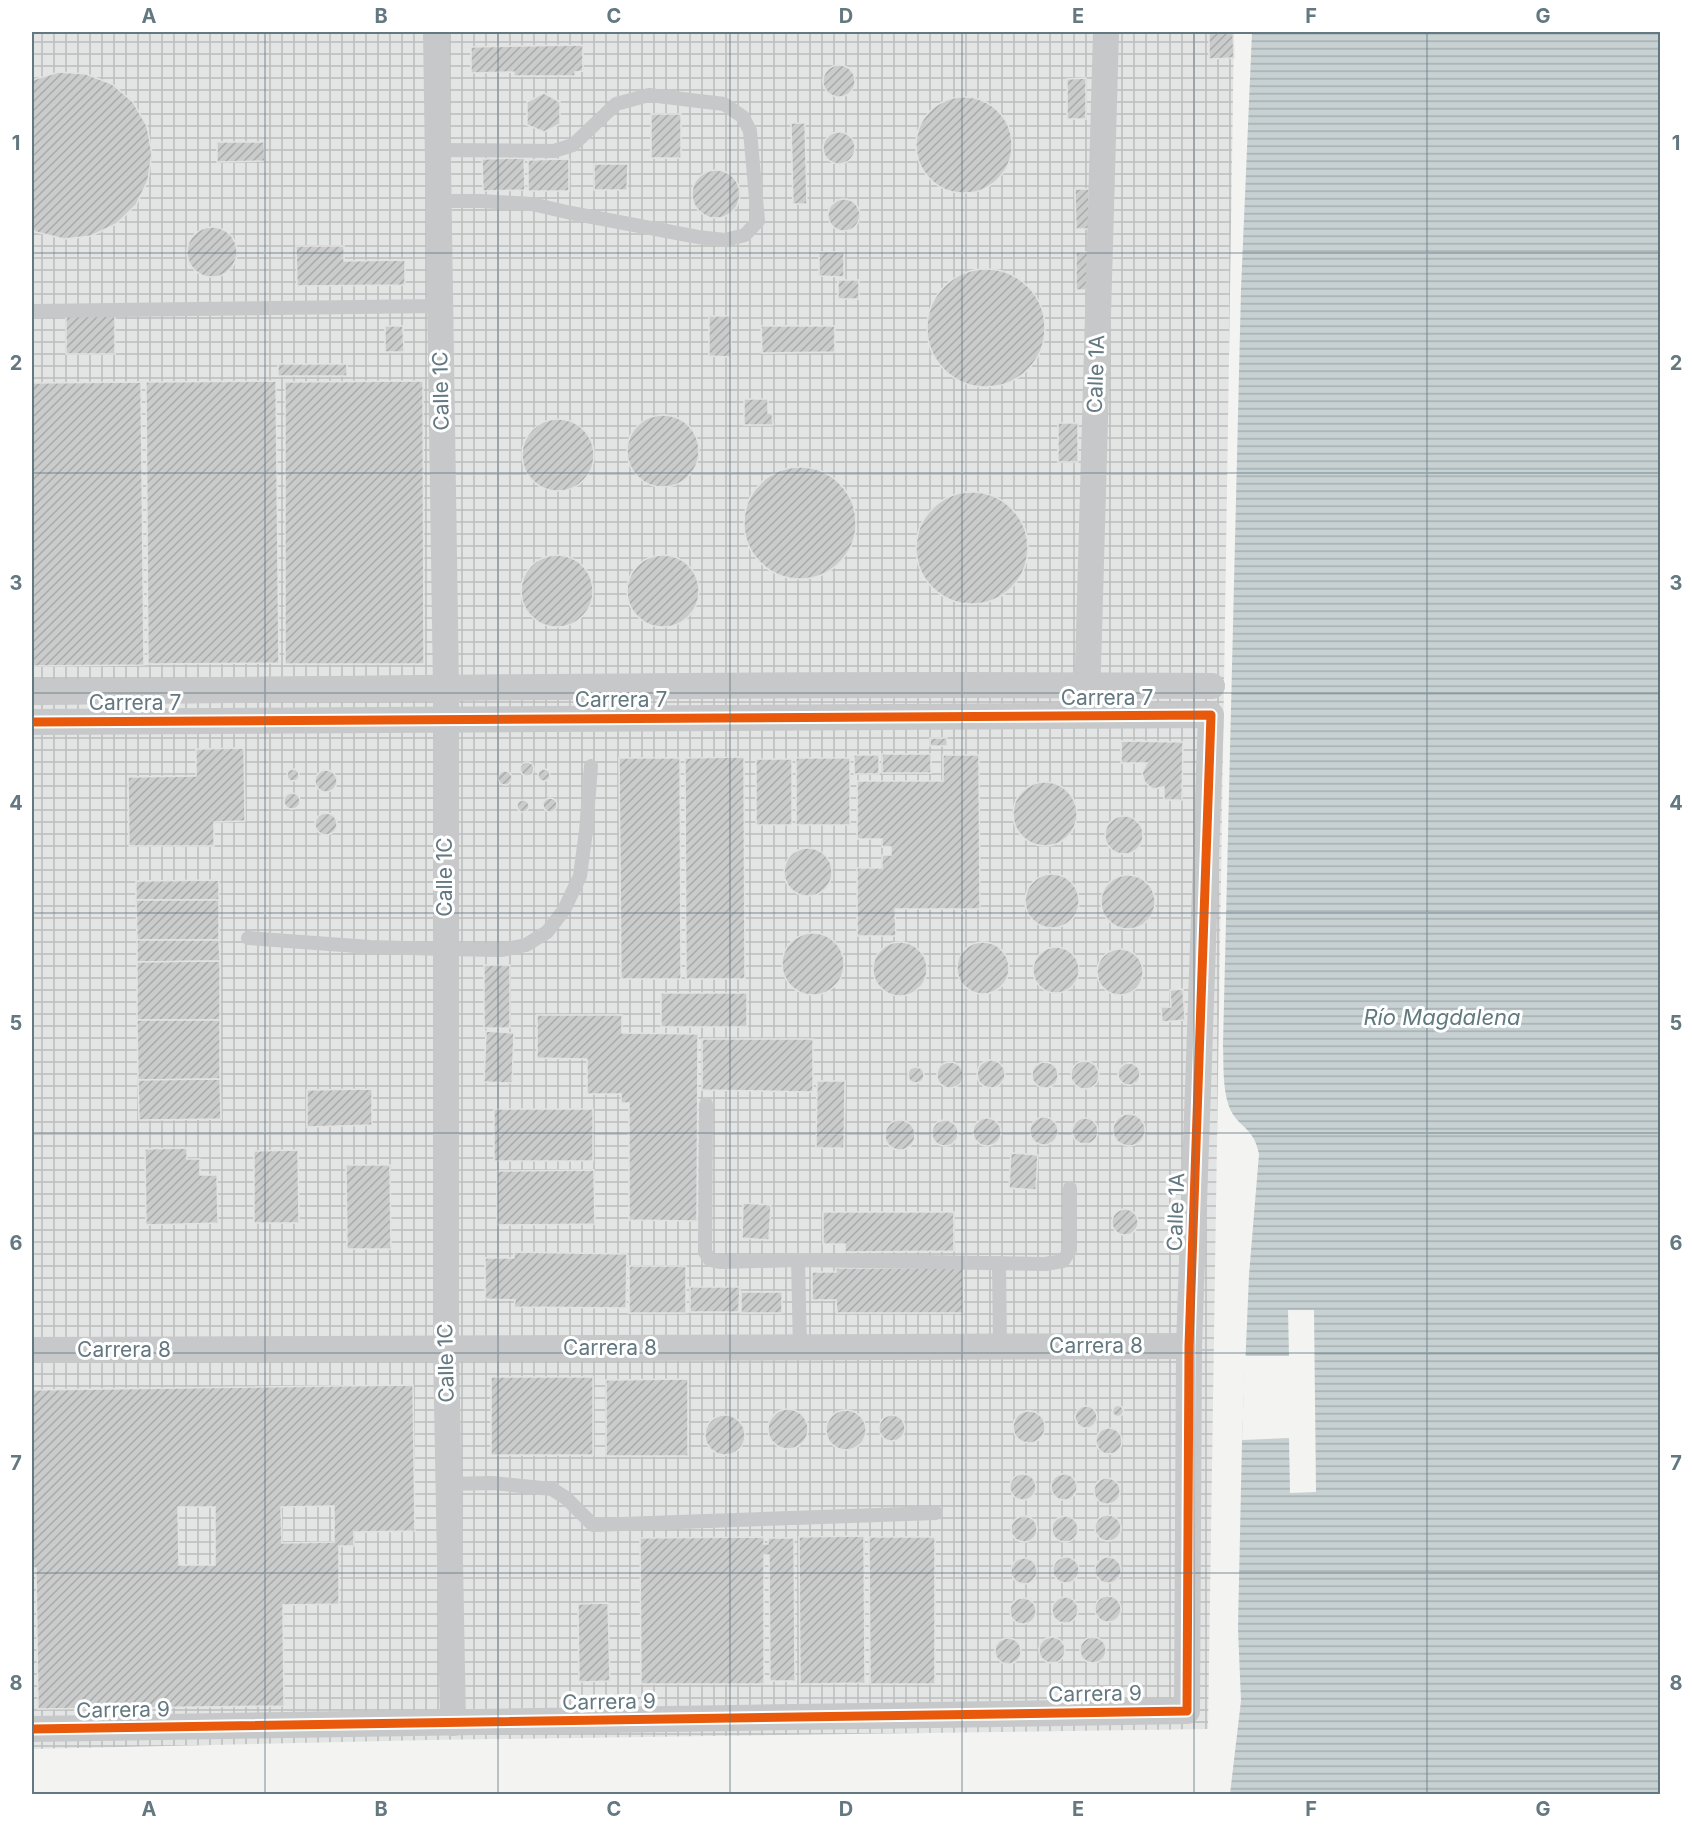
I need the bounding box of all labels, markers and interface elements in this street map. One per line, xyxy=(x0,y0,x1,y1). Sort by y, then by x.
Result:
text: A xyxy=(142,4,157,28)
text: B xyxy=(374,4,388,28)
text: C xyxy=(607,4,621,28)
text: D xyxy=(839,4,853,28)
text: E xyxy=(1072,4,1084,28)
text: F xyxy=(1305,4,1317,28)
text: G xyxy=(1535,4,1551,28)
text: 1 xyxy=(12,131,20,155)
text: 1 xyxy=(1672,131,1680,155)
street label: Calle 1A xyxy=(1082,334,1109,414)
text: 2 xyxy=(10,351,22,375)
street label: Calle 1C xyxy=(427,351,454,431)
text: 2 xyxy=(1670,351,1682,375)
text: 3 xyxy=(10,571,22,595)
text: 3 xyxy=(1670,571,1682,595)
street label: Carrera 7 xyxy=(1061,685,1153,710)
street label: Carrera 7 xyxy=(575,687,667,712)
street label: Carrera 7 xyxy=(89,690,181,715)
text: 4 xyxy=(9,791,23,815)
text: 4 xyxy=(1669,791,1683,815)
street label: Calle 1C xyxy=(432,837,457,917)
water label: Río Magdalena xyxy=(1363,1004,1521,1030)
text: 5 xyxy=(10,1011,22,1035)
text: 5 xyxy=(1670,1011,1682,1035)
street label: Calle 1A xyxy=(1162,1172,1189,1252)
text: 6 xyxy=(10,1231,23,1255)
text: 6 xyxy=(1670,1231,1683,1255)
street label: Calle 1C xyxy=(432,1323,459,1403)
street label: Carrera 8 xyxy=(1049,1333,1143,1358)
street label: Carrera 8 xyxy=(563,1335,657,1360)
street label: Carrera 8 xyxy=(77,1337,171,1362)
text: 7 xyxy=(10,1451,22,1475)
text: 7 xyxy=(1670,1451,1682,1475)
text: 8 xyxy=(9,1671,23,1695)
text: 8 xyxy=(1669,1671,1683,1695)
street label: Carrera 9 xyxy=(1048,1680,1142,1707)
street label: Carrera 9 xyxy=(562,1688,656,1715)
street label: Carrera 9 xyxy=(76,1696,170,1723)
text: A xyxy=(142,1797,157,1821)
text: B xyxy=(374,1797,388,1821)
text: C xyxy=(607,1797,621,1821)
text: D xyxy=(839,1797,853,1821)
text: E xyxy=(1072,1797,1084,1821)
text: F xyxy=(1305,1797,1317,1821)
text: G xyxy=(1535,1797,1551,1821)

